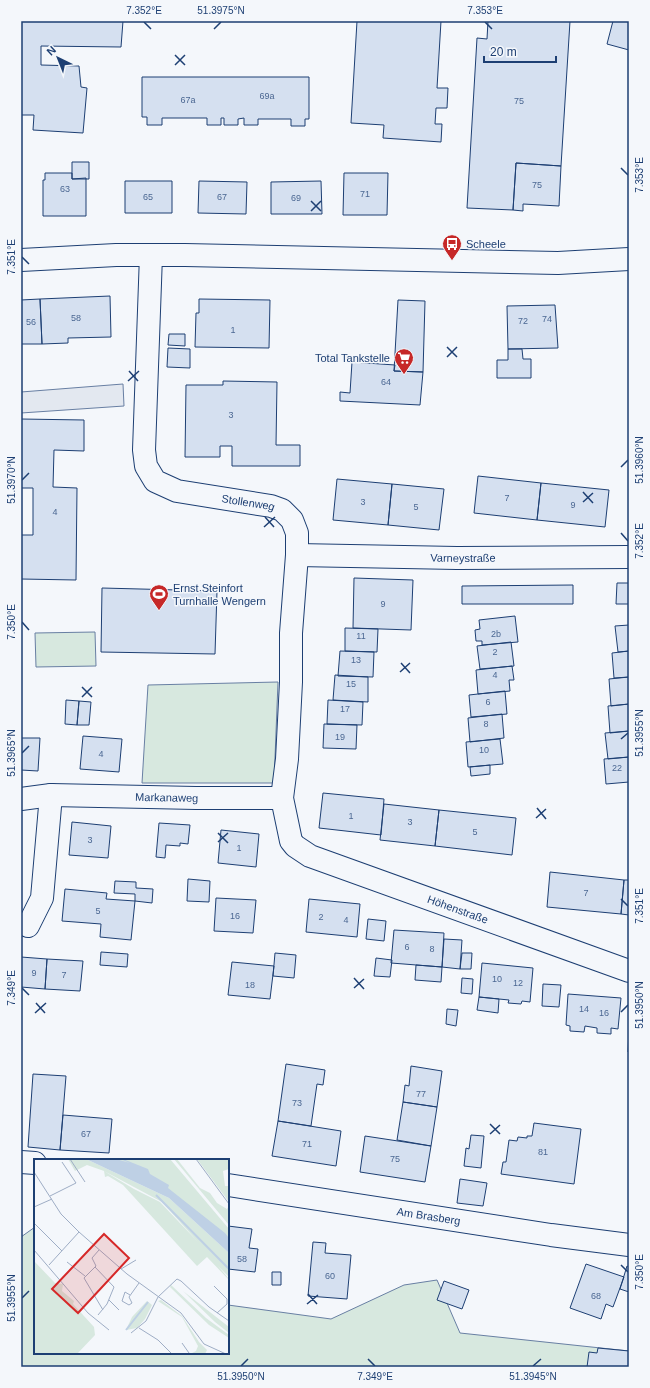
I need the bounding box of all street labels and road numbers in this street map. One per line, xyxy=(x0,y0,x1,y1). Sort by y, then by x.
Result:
street label: Stollenweg xyxy=(221,492,277,513)
street label: Varneystraße xyxy=(430,552,496,564)
street label: Markanaweg xyxy=(135,791,198,804)
street label: Höhenstraße xyxy=(426,893,490,926)
street label: Am Brasberg xyxy=(396,1205,461,1227)

